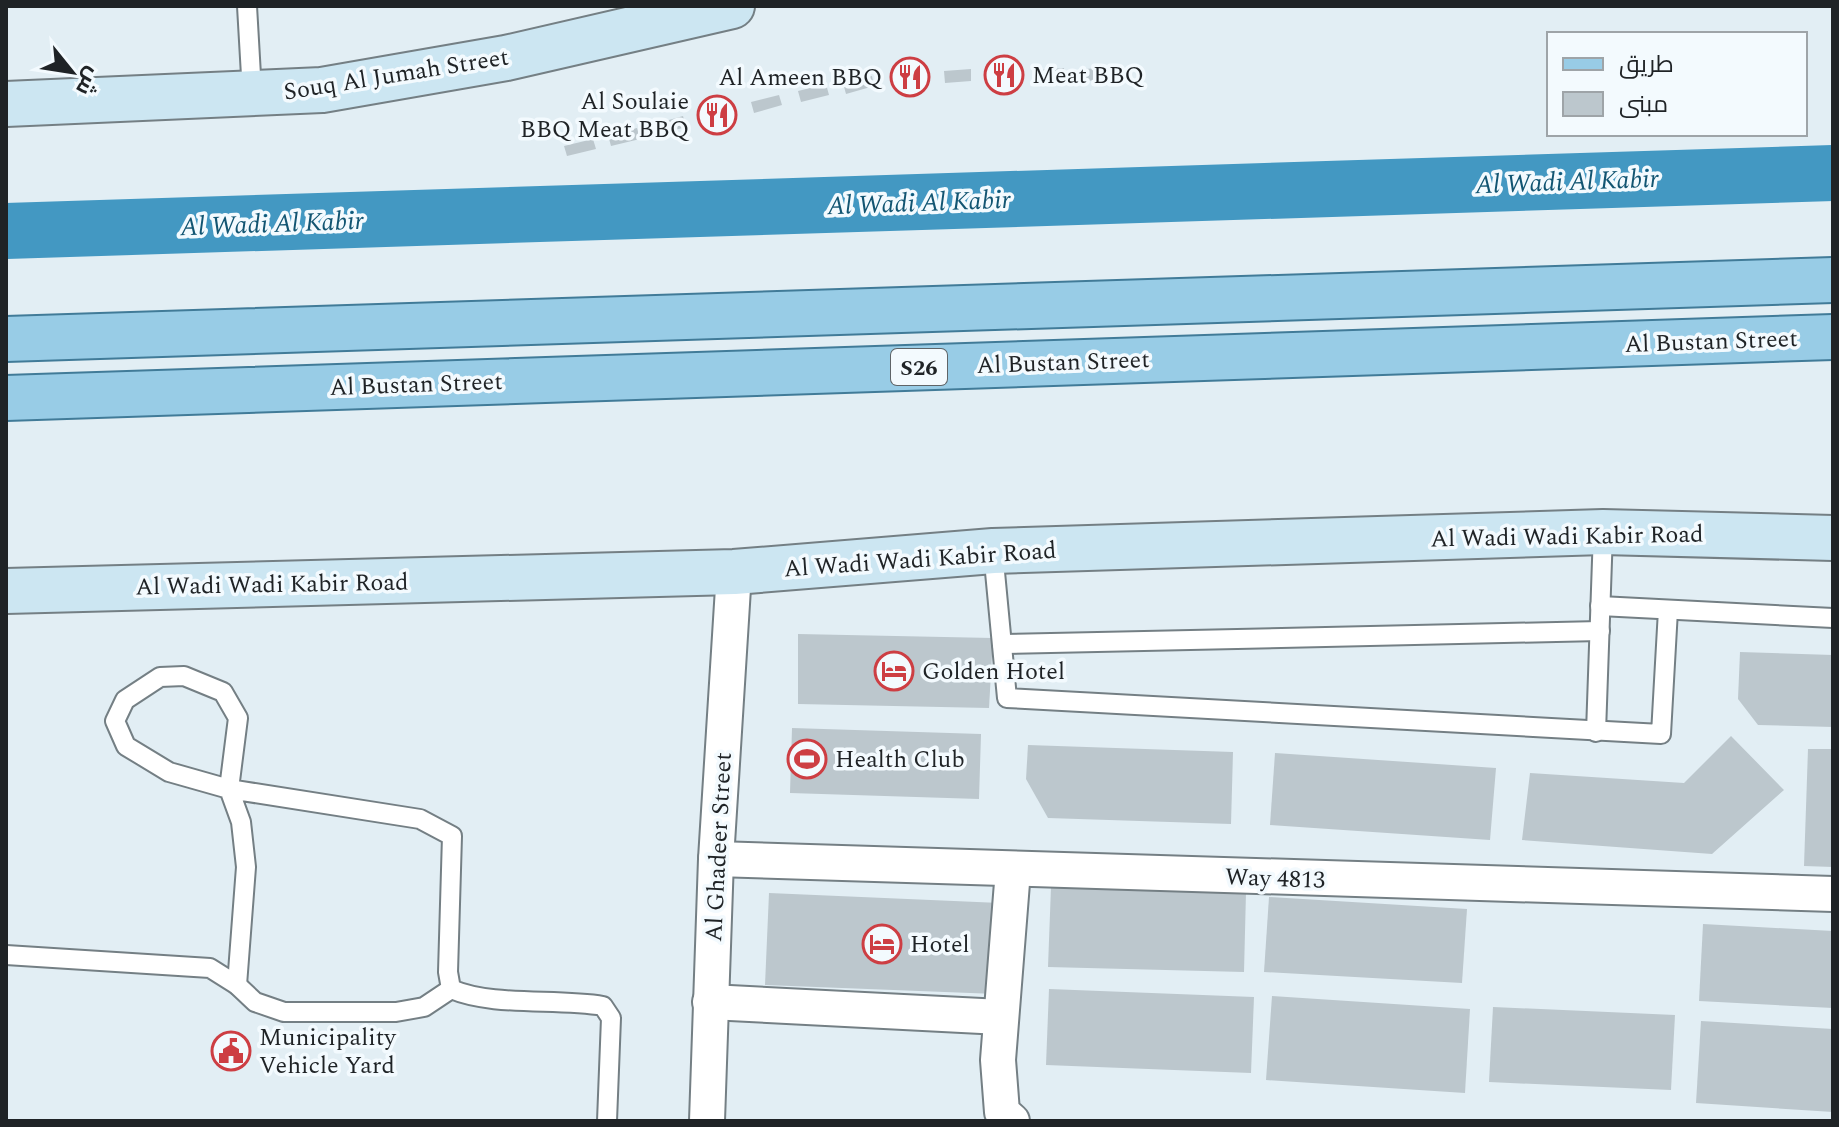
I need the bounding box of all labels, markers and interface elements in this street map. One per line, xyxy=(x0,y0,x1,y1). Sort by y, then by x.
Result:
north arrow xyxy=(32,32,112,112)
legend xyxy=(1547,32,1807,136)
street label: Souq Al Jumah Street xyxy=(281,39,511,111)
text: طريق xyxy=(1619,47,1674,83)
restaurant icon: Meat BBQ xyxy=(983,54,1025,96)
restaurant icon: Al Ameen BBQ xyxy=(889,56,931,98)
place label: Meat BBQ xyxy=(1032,58,1145,94)
place label: Al Ameen BBQ xyxy=(718,60,883,96)
text: ش xyxy=(67,61,109,102)
place label: Al Soulaie BBQ Meat BBQ xyxy=(520,84,690,148)
text: مبنى xyxy=(1619,87,1668,123)
restaurant icon: Al Soulaie BBQ Meat BBQ xyxy=(696,94,738,136)
water label: Al Wadi Al Kabir xyxy=(1474,159,1660,205)
water label: Al Wadi Al Kabir xyxy=(826,180,1012,226)
water label: Al Wadi Al Kabir xyxy=(179,201,365,247)
street label: Al Bustan Street xyxy=(1624,321,1798,363)
street label: Al Bustan Street xyxy=(976,342,1150,384)
road number: S26 xyxy=(891,349,947,385)
street label: Al Bustan Street xyxy=(329,364,503,406)
street label: Al Wadi Wadi Kabir Road xyxy=(1430,517,1704,557)
street label: Al Wadi Wadi Kabir Road xyxy=(783,533,1058,587)
street label: Al Wadi Wadi Kabir Road xyxy=(135,565,409,605)
hotel icon: Golden Hotel xyxy=(873,650,915,692)
place label: Golden Hotel xyxy=(922,654,1065,690)
sports icon: Health Club xyxy=(786,738,828,780)
place label: Health Club xyxy=(835,742,965,778)
street label: Al Ghadeer Street xyxy=(696,751,742,943)
street label: Way 4813 xyxy=(1224,859,1326,899)
hotel icon: Hotel xyxy=(861,923,903,965)
place label: Hotel xyxy=(910,927,970,963)
place label: Municipality Vehicle Yard xyxy=(259,1020,397,1084)
public building icon: Municipality Vehicle Yard xyxy=(210,1030,252,1072)

